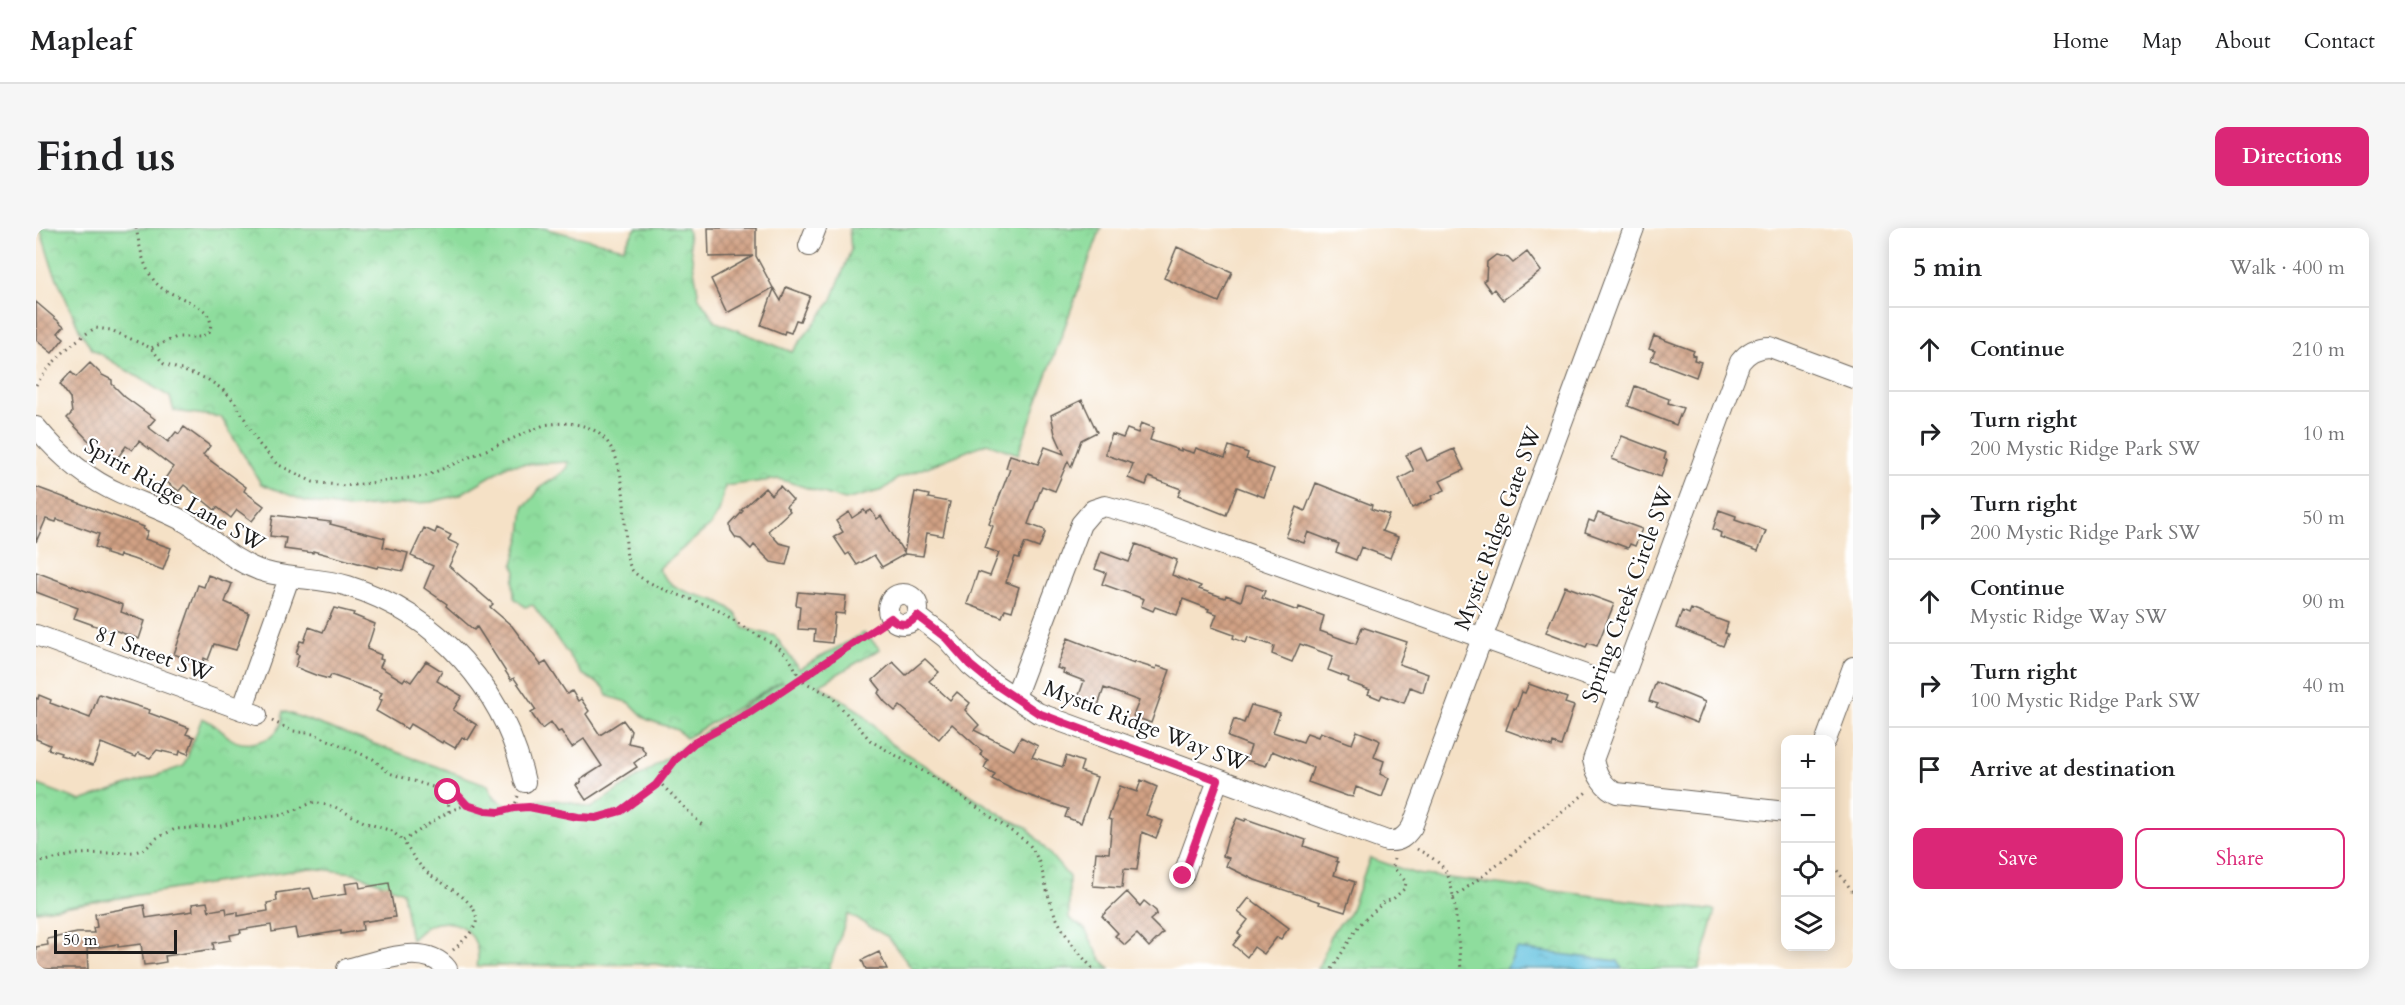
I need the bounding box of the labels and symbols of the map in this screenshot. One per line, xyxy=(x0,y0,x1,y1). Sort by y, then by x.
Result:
street label: Mystic Ridge Gate SW xyxy=(1447,421,1549,635)
street label: Spirit Ridge Lane SW xyxy=(79,431,271,559)
street label: Spring Creek Circle SW xyxy=(1575,481,1681,707)
street label: 81 Street SW xyxy=(91,619,217,689)
street label: Mystic Ridge Way SW xyxy=(1039,673,1253,779)
route start xyxy=(434,778,460,804)
route end xyxy=(1169,862,1195,888)
scale bar xyxy=(54,927,177,954)

